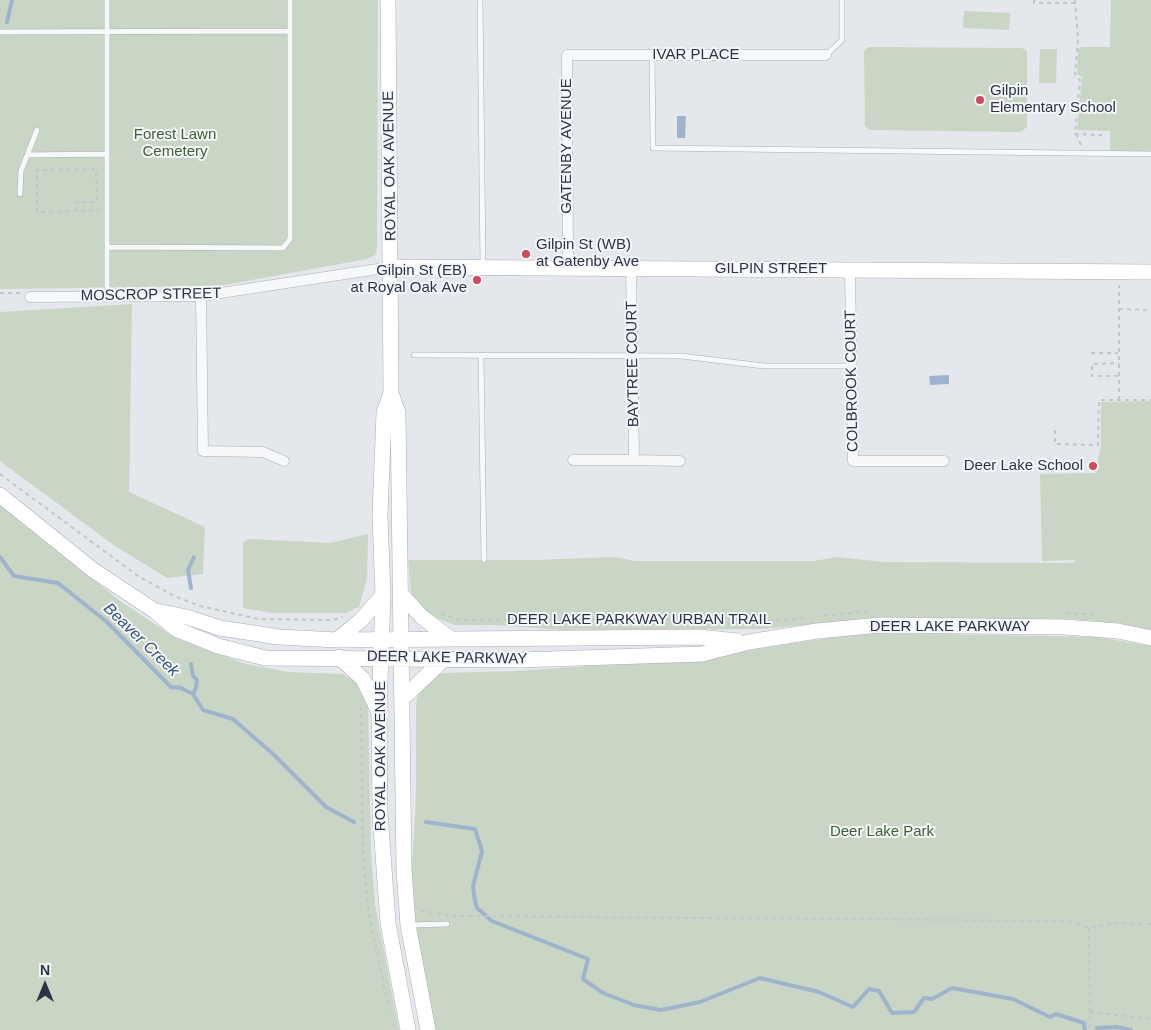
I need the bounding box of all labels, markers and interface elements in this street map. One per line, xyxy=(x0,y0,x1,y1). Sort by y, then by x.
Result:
street label: IVAR PLACE xyxy=(652,46,740,64)
street label: GATENBY AVENUE xyxy=(558,78,576,214)
place label: Gilpin Elementary School xyxy=(990,82,1116,117)
street label: ROYAL OAK AVENUE xyxy=(380,91,400,241)
marker: Gilpin Elementary School xyxy=(974,94,986,106)
park label: Forest Lawn Cemetery xyxy=(134,126,216,161)
place label: Gilpin St (WB) at Gatenby Ave xyxy=(536,236,639,271)
marker: Gilpin St (WB) at Gatenby Ave xyxy=(520,248,532,260)
street label: GILPIN STREET xyxy=(715,260,827,278)
place label: Gilpin St (EB) at Royal Oak Ave xyxy=(351,262,467,297)
marker: Gilpin St (EB) at Royal Oak Ave xyxy=(471,274,483,286)
street label: MOSCROP STREET xyxy=(80,285,222,305)
street label: BAYTREE COURT xyxy=(623,301,643,427)
street label: COLBROOK COURT xyxy=(842,310,862,452)
place label: Deer Lake School xyxy=(964,457,1083,475)
marker: Deer Lake School xyxy=(1087,460,1099,472)
water label: Beaver Creek xyxy=(99,599,183,681)
street label: DEER LAKE PARKWAY URBAN TRAIL xyxy=(507,611,771,629)
street label: DEER LAKE PARKWAY xyxy=(870,618,1030,636)
street label: DEER LAKE PARKWAY xyxy=(367,648,527,668)
street label: ROYAL OAK AVENUE xyxy=(372,681,390,831)
park label: Deer Lake Park xyxy=(830,823,934,841)
north arrow xyxy=(20,960,70,1010)
text: N xyxy=(40,962,50,978)

